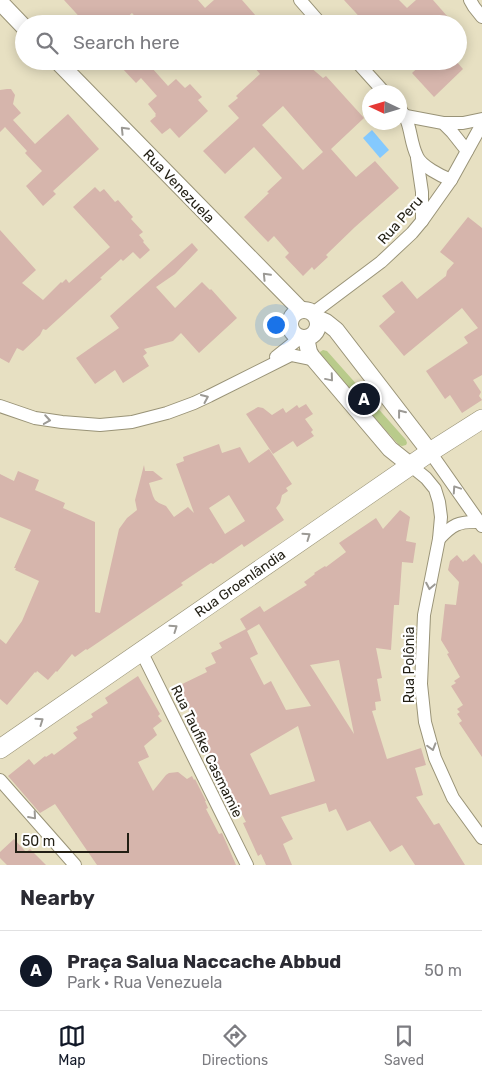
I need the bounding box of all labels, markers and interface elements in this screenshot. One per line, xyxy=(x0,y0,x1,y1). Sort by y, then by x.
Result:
search box xyxy=(15,15,467,70)
icon: search xyxy=(33,29,61,57)
text: Search here xyxy=(73,31,180,54)
north arrow xyxy=(362,85,407,130)
one-way arrow xyxy=(121,127,130,136)
street label: Rua Venezuela xyxy=(139,146,218,227)
street label: Rua Peru xyxy=(374,193,427,248)
one-way arrow xyxy=(263,273,272,282)
your location xyxy=(263,312,289,338)
one-way arrow xyxy=(325,373,334,382)
pin: A xyxy=(348,380,380,418)
one-way arrow xyxy=(200,394,209,405)
one-way arrow xyxy=(398,410,406,419)
one-way arrow xyxy=(42,414,51,424)
one-way arrow xyxy=(453,485,462,495)
one-way arrow xyxy=(302,533,311,542)
street label: Rua Groenlândia xyxy=(192,546,289,621)
one-way arrow xyxy=(425,582,435,591)
one-way arrow xyxy=(168,625,177,634)
street label: Rua Polônia xyxy=(401,627,418,703)
street label: Rua Taufike Casmamie xyxy=(167,682,246,820)
one-way arrow xyxy=(34,718,44,727)
one-way arrow xyxy=(427,742,437,751)
one-way arrow xyxy=(27,811,36,820)
scale bar xyxy=(15,830,129,853)
text: 50 m xyxy=(22,833,55,850)
text: Nearby xyxy=(20,885,95,910)
text: Praça Salua Naccache Abbud xyxy=(67,950,341,973)
text: A xyxy=(30,961,42,980)
text: 50 m xyxy=(424,961,462,980)
text: Park · Rua Venezuela xyxy=(67,973,222,992)
tab: Map xyxy=(58,1022,86,1069)
tab: Directions xyxy=(202,1022,268,1069)
tab: Saved xyxy=(384,1022,424,1069)

